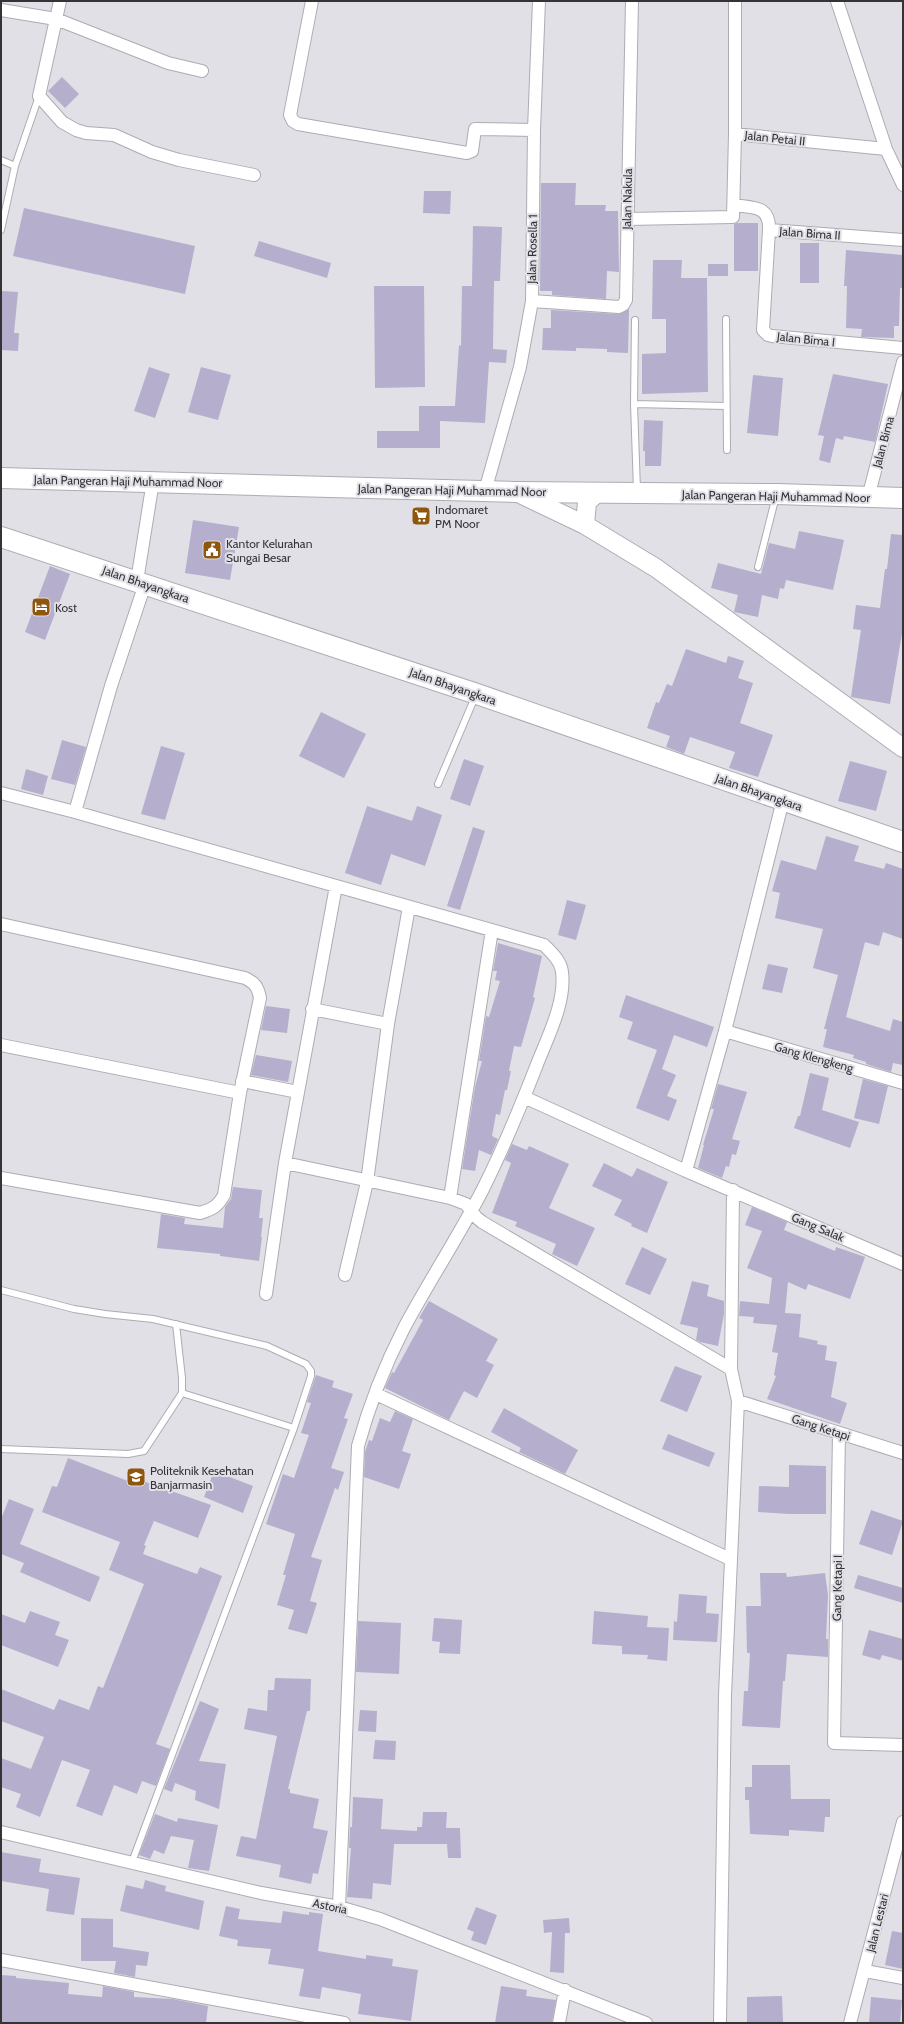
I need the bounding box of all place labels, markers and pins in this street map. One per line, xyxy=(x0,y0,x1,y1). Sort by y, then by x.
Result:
place label: Indomaret PM Noor xyxy=(435,502,488,531)
supermarket icon: Indomaret PM Noor xyxy=(410,505,432,527)
place label: Kantor Kelurahan Sungai Besar xyxy=(226,536,313,565)
public building icon: Kantor Kelurahan Sungai Besar xyxy=(201,539,223,561)
hotel icon: Kost xyxy=(30,596,52,618)
place label: Kost xyxy=(55,600,77,615)
place label: Politeknik Kesehatan Banjarmasin xyxy=(150,1463,254,1492)
school or university icon: Politeknik Kesehatan Banjarmasin xyxy=(125,1466,147,1488)

